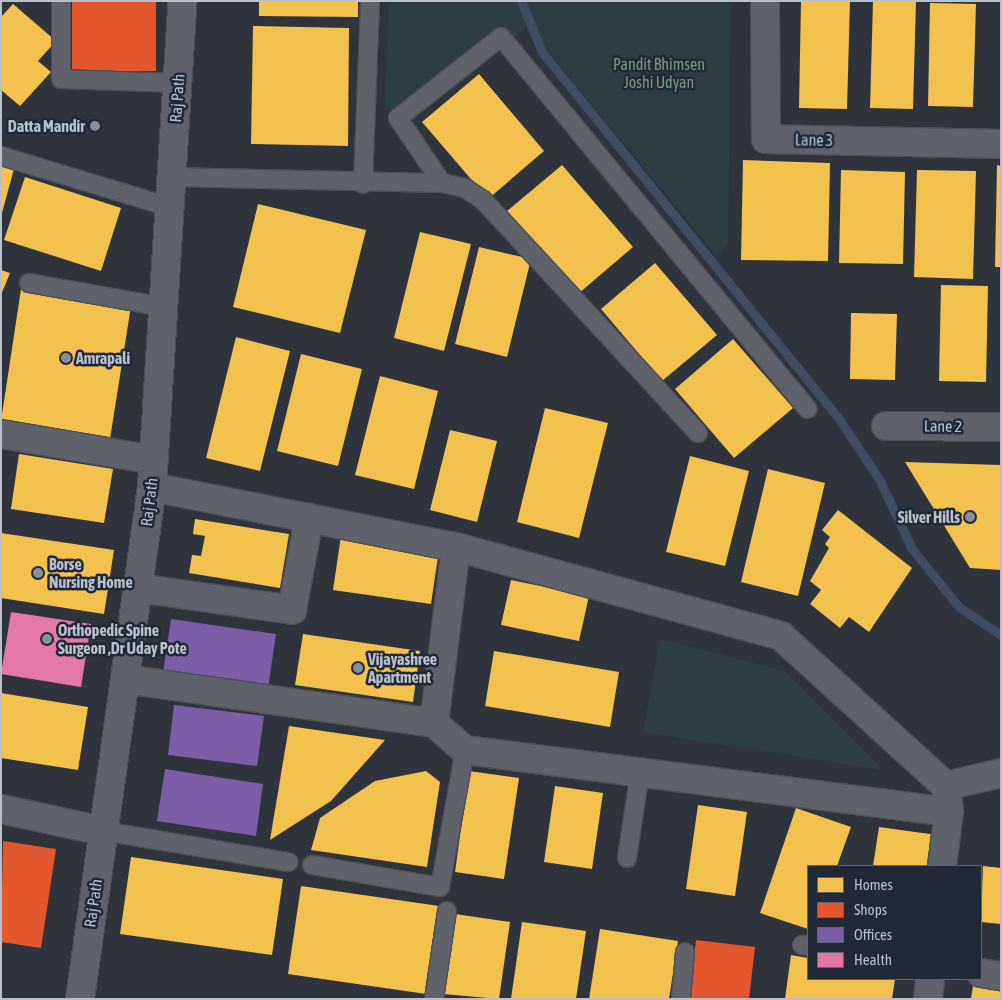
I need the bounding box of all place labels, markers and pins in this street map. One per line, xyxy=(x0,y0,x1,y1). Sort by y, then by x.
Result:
place label: Datta Mandir xyxy=(8,116,85,136)
marker: Datta Mandir xyxy=(89,120,101,132)
place label: Amrapali xyxy=(76,348,130,368)
marker: Amrapali xyxy=(60,352,72,364)
place label: Silver Hills xyxy=(898,507,960,527)
marker: Silver Hills xyxy=(964,511,976,523)
place label: Borse Nursing Home xyxy=(49,554,133,592)
marker: Borse Nursing Home xyxy=(31,566,45,580)
place label: Orthopedic Spine Surgeon ,Dr Uday Pote xyxy=(58,620,187,658)
marker: Orthopedic Spine Surgeon ,Dr Uday Pote xyxy=(40,632,54,646)
place label: Vijayashree Apartment xyxy=(368,649,437,687)
marker: Vijayashree Apartment xyxy=(352,662,364,674)

